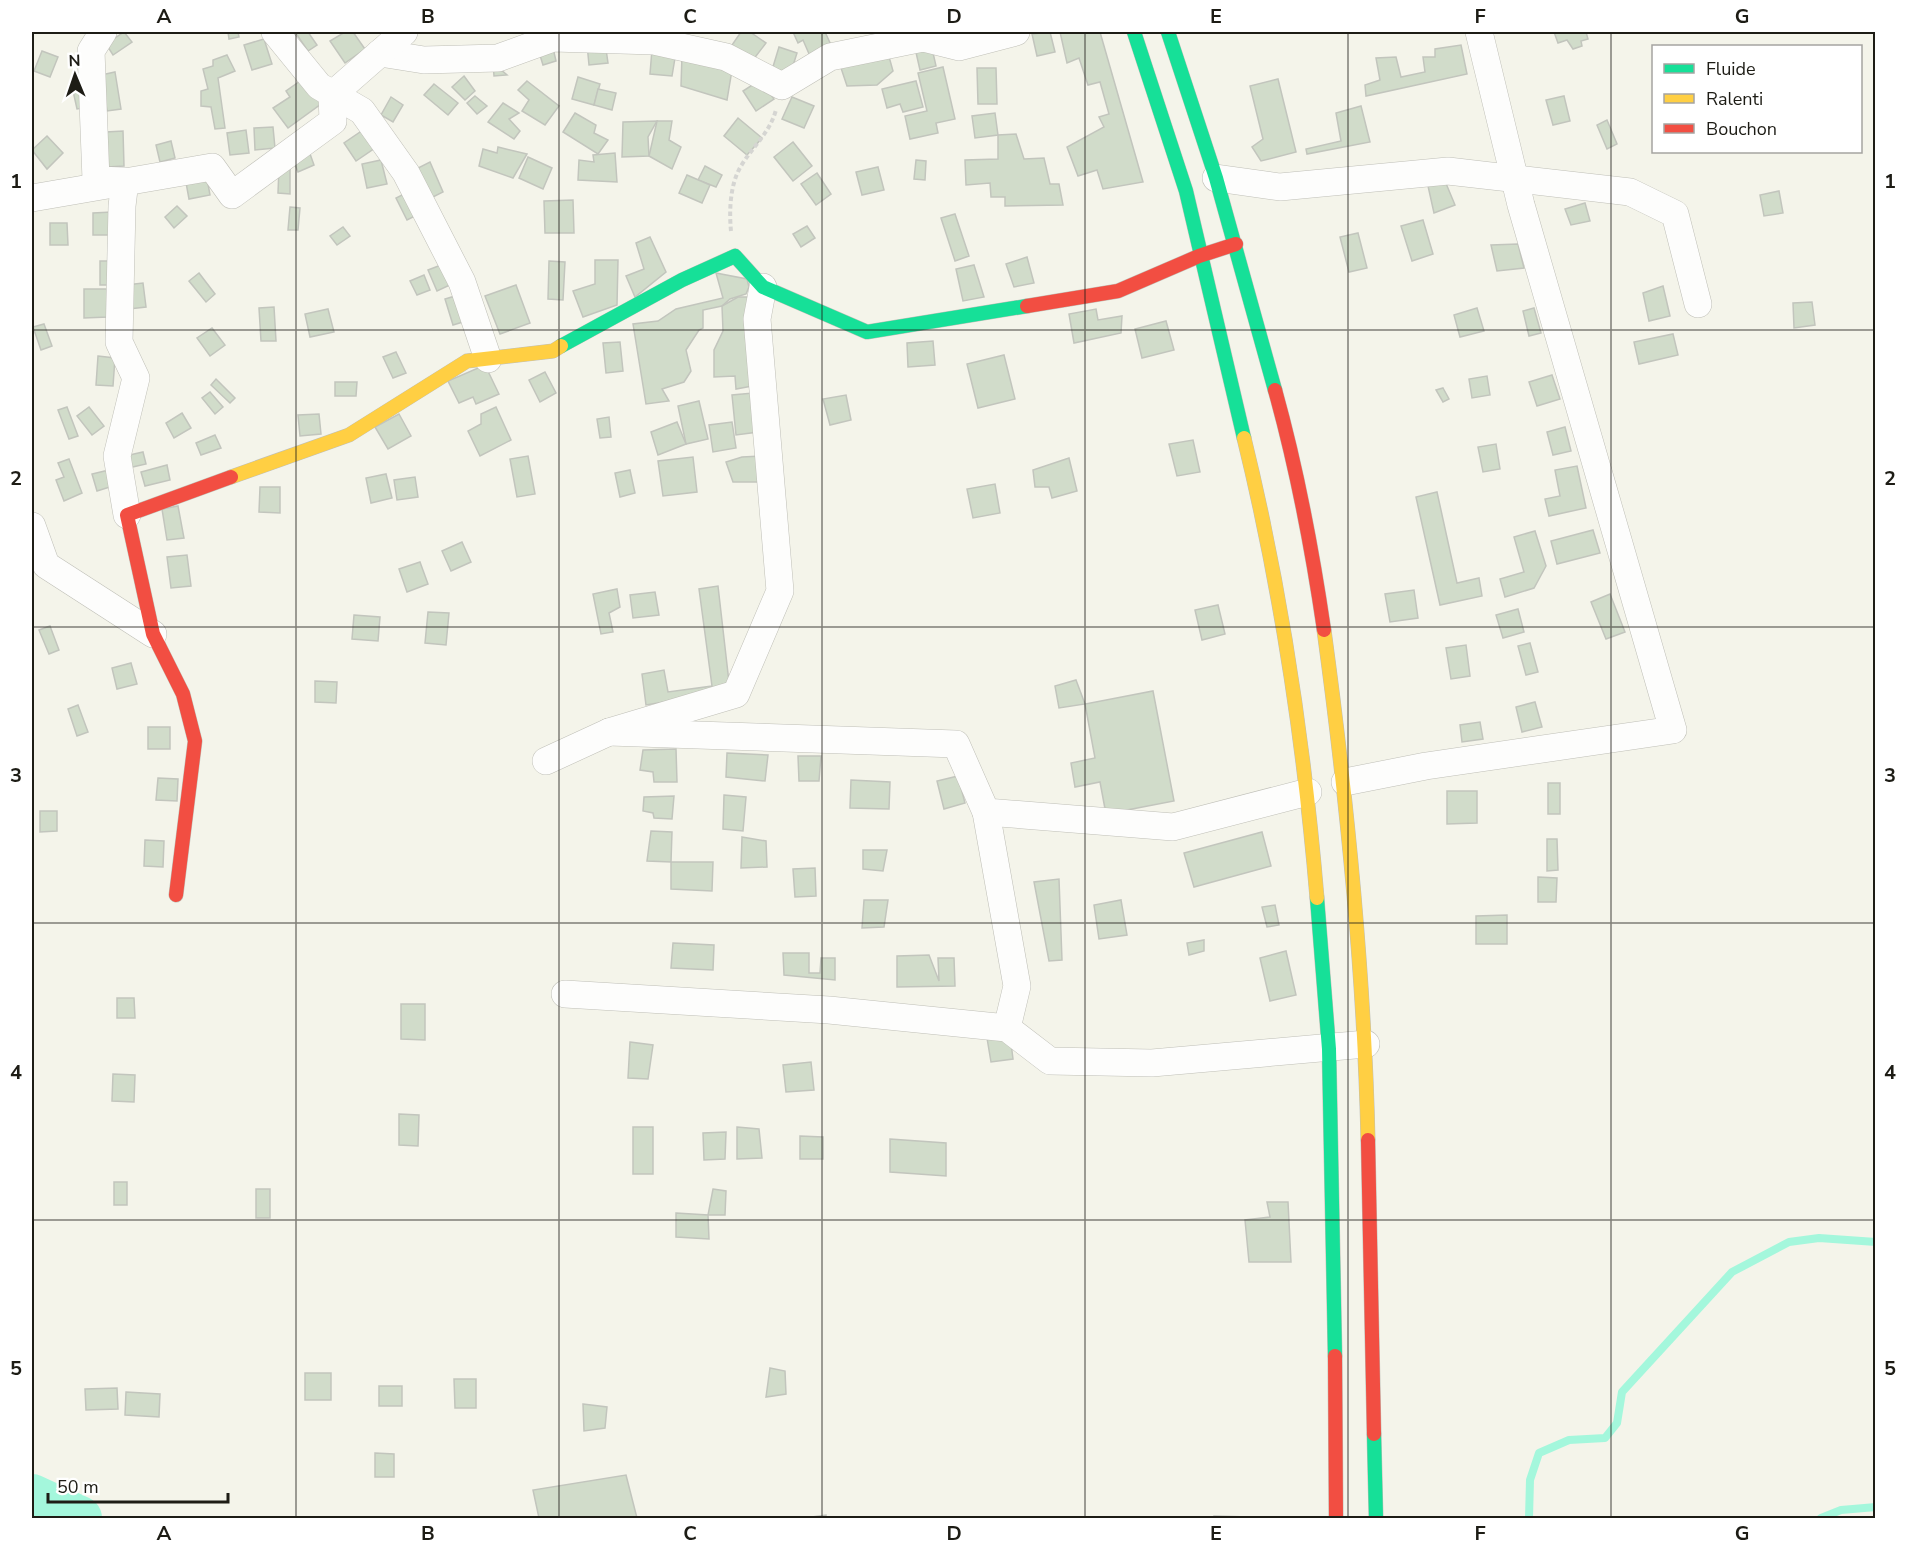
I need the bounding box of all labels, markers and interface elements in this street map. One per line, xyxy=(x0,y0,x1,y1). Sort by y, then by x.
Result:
text: A xyxy=(157,3,172,30)
text: B xyxy=(421,3,435,30)
text: C xyxy=(683,3,697,30)
text: D xyxy=(946,3,962,30)
text: E xyxy=(1210,3,1222,30)
text: F xyxy=(1474,3,1486,30)
text: G xyxy=(1735,3,1749,30)
north arrow xyxy=(45,45,105,105)
legend xyxy=(1652,45,1862,153)
text: N xyxy=(68,50,81,72)
text: Fluide xyxy=(1706,57,1756,81)
text: Ralenti xyxy=(1706,87,1763,111)
text: Bouchon xyxy=(1706,117,1777,141)
text: 1 xyxy=(10,168,22,195)
text: 1 xyxy=(1884,168,1896,195)
text: 2 xyxy=(10,465,22,492)
text: 2 xyxy=(1884,465,1896,492)
text: 3 xyxy=(10,762,22,789)
text: 3 xyxy=(1884,762,1896,789)
text: 4 xyxy=(10,1059,22,1086)
text: 4 xyxy=(1884,1059,1896,1086)
text: 5 xyxy=(10,1355,22,1382)
text: 5 xyxy=(1884,1355,1896,1382)
scale bar xyxy=(48,1466,228,1504)
text: 50 m xyxy=(57,1475,99,1499)
text: A xyxy=(157,1520,172,1547)
text: B xyxy=(421,1520,435,1547)
text: C xyxy=(683,1520,697,1547)
text: D xyxy=(946,1520,962,1547)
text: E xyxy=(1210,1520,1222,1547)
text: F xyxy=(1474,1520,1486,1547)
text: G xyxy=(1735,1520,1749,1547)

